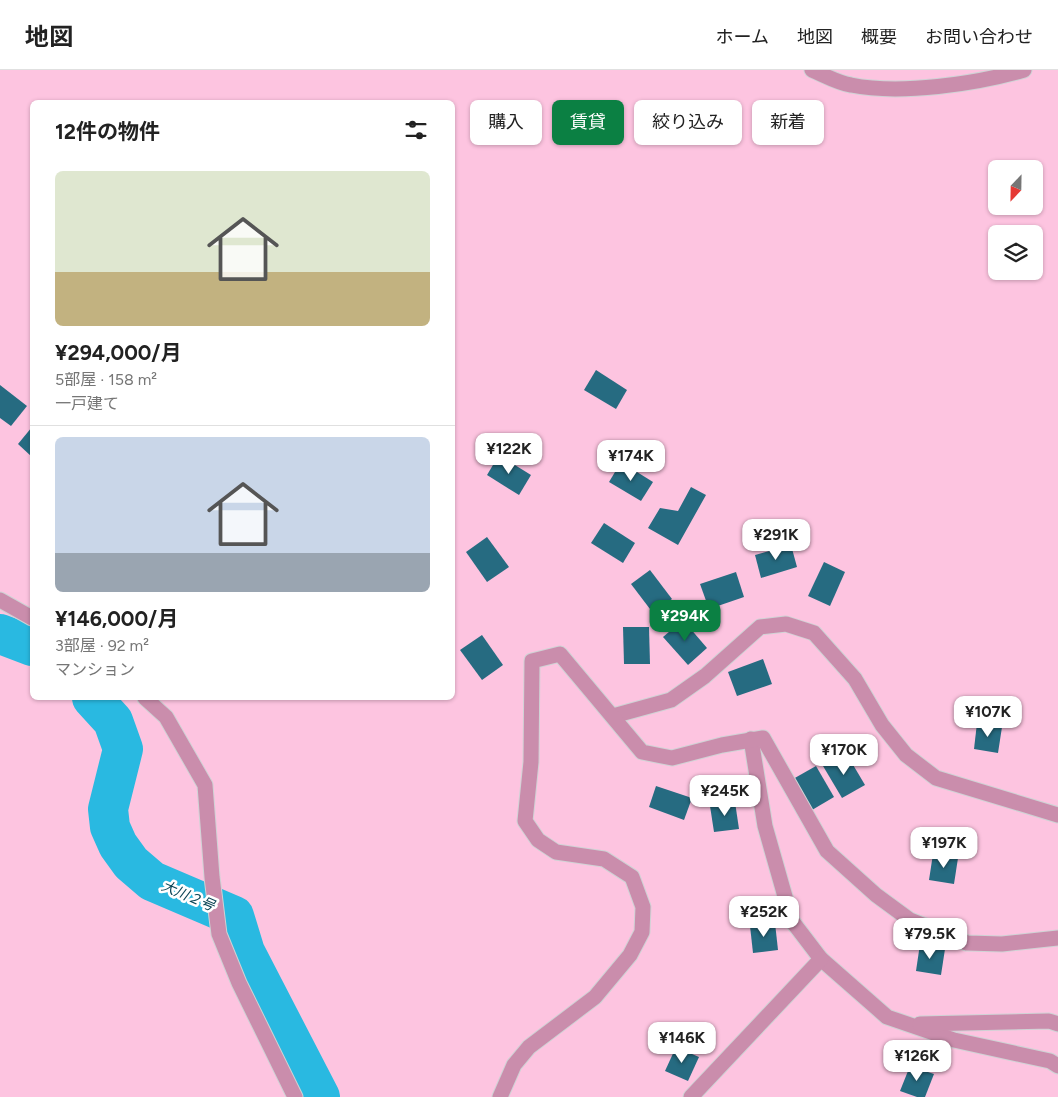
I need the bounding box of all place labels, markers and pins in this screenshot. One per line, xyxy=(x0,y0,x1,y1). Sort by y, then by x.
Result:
pin: ¥122K xyxy=(474,432,544,475)
pin: ¥174K xyxy=(596,440,666,482)
pin: ¥291K xyxy=(741,518,811,561)
pin: ¥294K xyxy=(650,600,720,642)
pin: ¥107K xyxy=(953,696,1023,738)
pin: ¥170K xyxy=(809,734,879,776)
pin: ¥245K xyxy=(690,774,760,817)
pin: ¥197K xyxy=(909,826,979,869)
pin: ¥252K xyxy=(729,896,799,938)
pin: ¥79.5K xyxy=(889,918,971,960)
pin: ¥146K xyxy=(647,1022,717,1064)
pin: ¥126K xyxy=(882,1040,952,1082)

